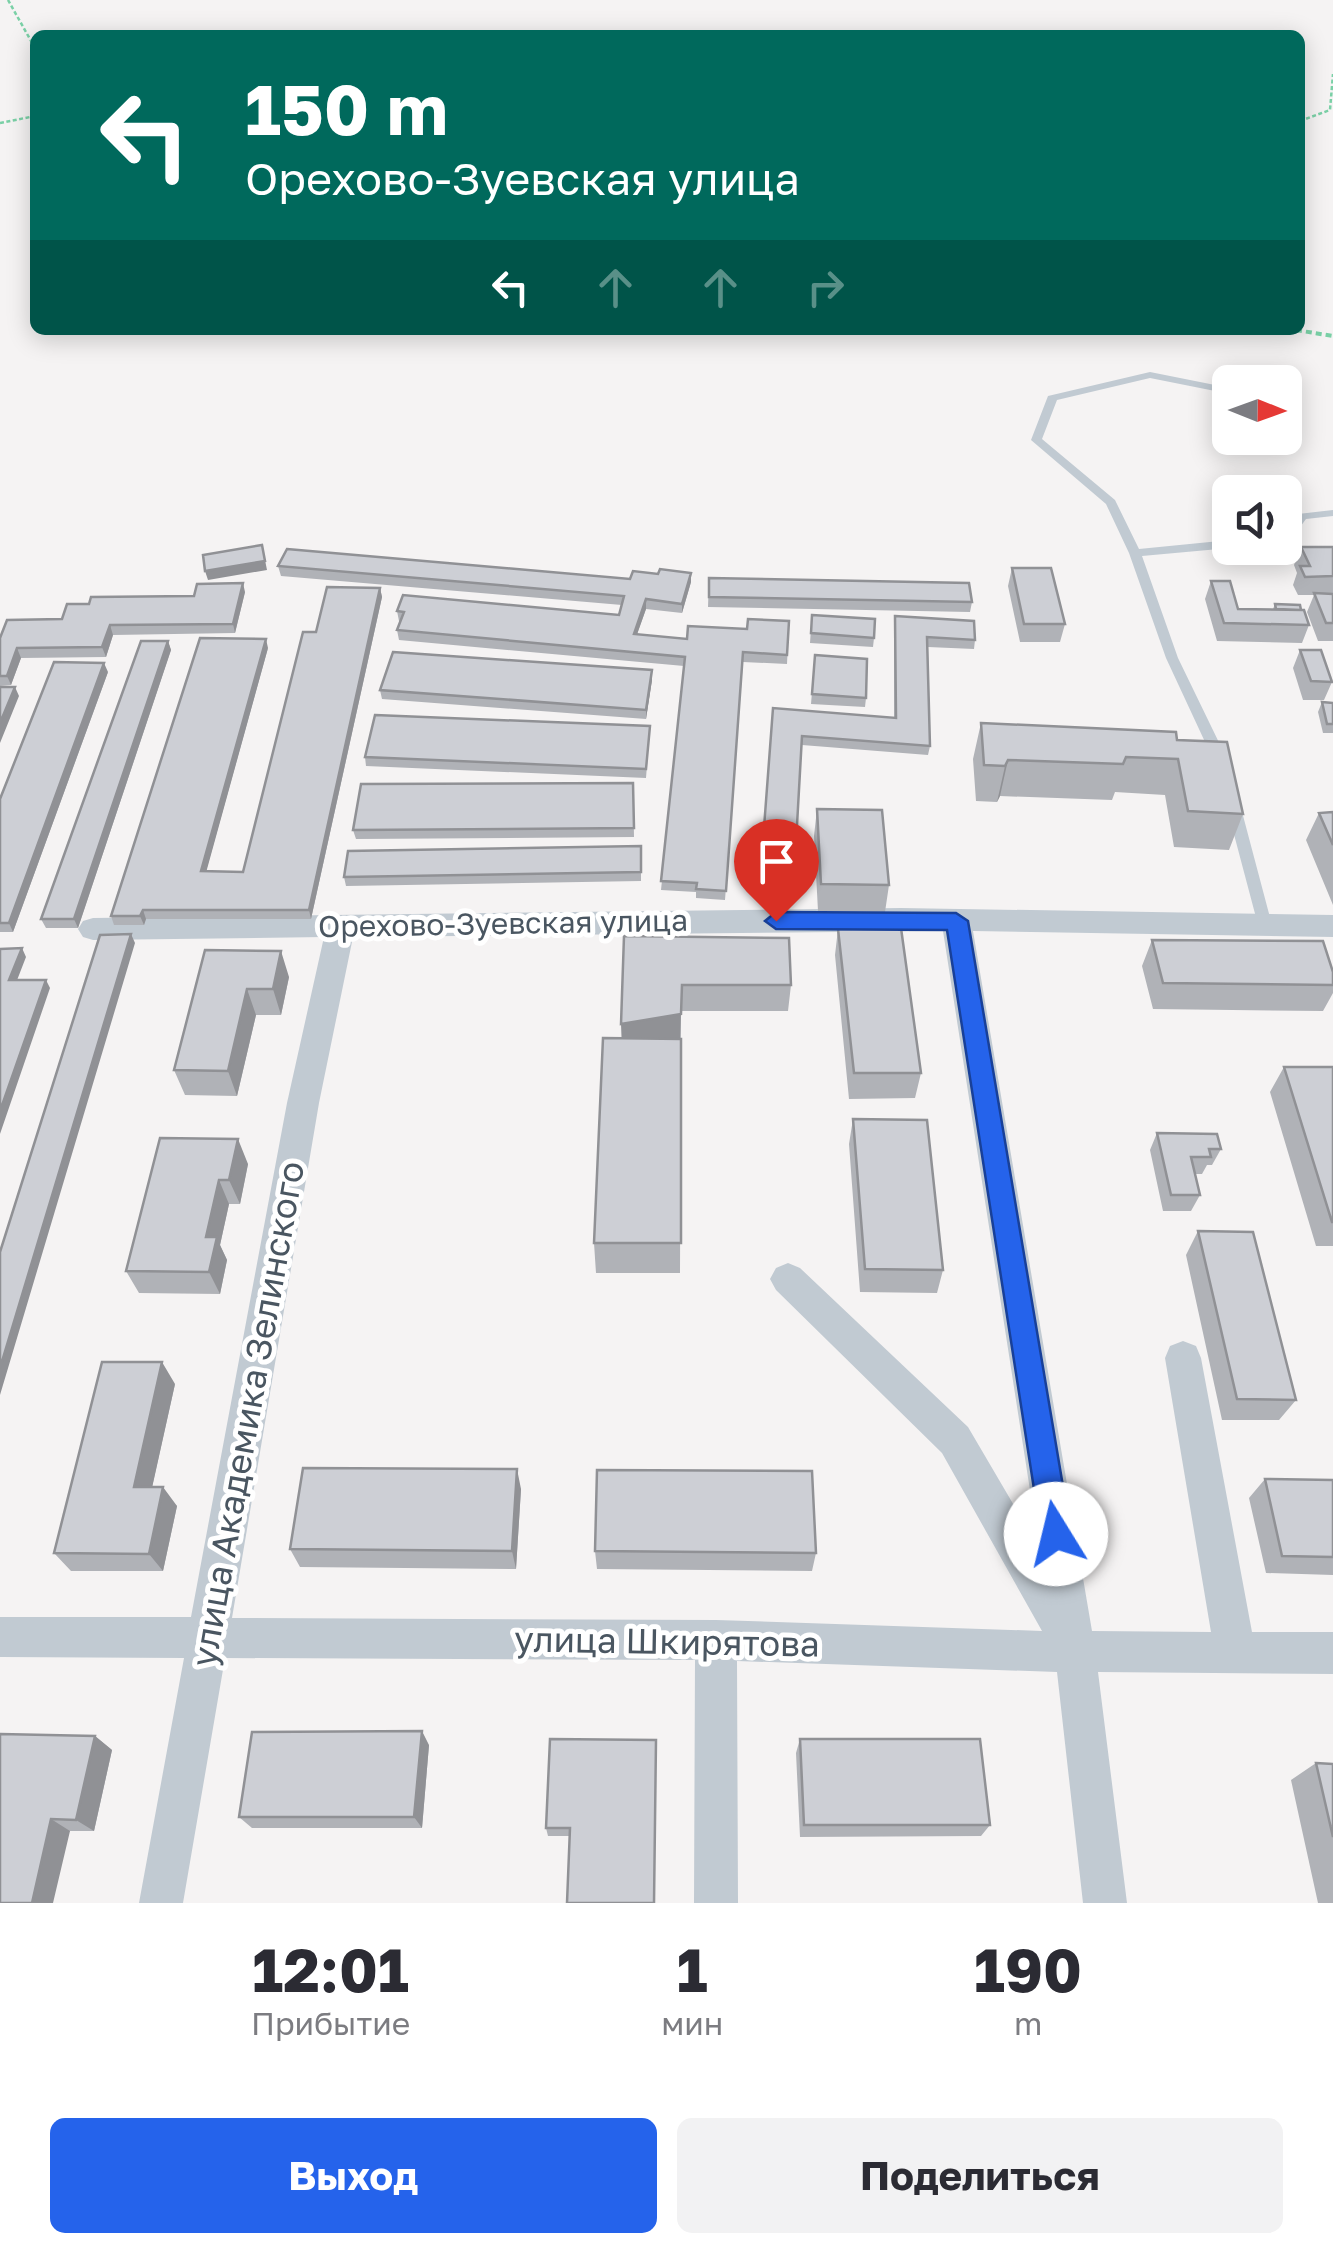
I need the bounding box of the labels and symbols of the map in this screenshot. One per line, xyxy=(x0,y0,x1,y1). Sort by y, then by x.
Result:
north arrow xyxy=(1212,365,1302,455)
pin xyxy=(734,819,819,922)
street label: Орехово-Зуевская улица xyxy=(318,902,688,944)
street label: улица Академика Зелинского xyxy=(182,1158,312,1670)
position arrow xyxy=(1004,1482,1108,1586)
street label: улица Шкирятова xyxy=(514,1617,820,1665)

